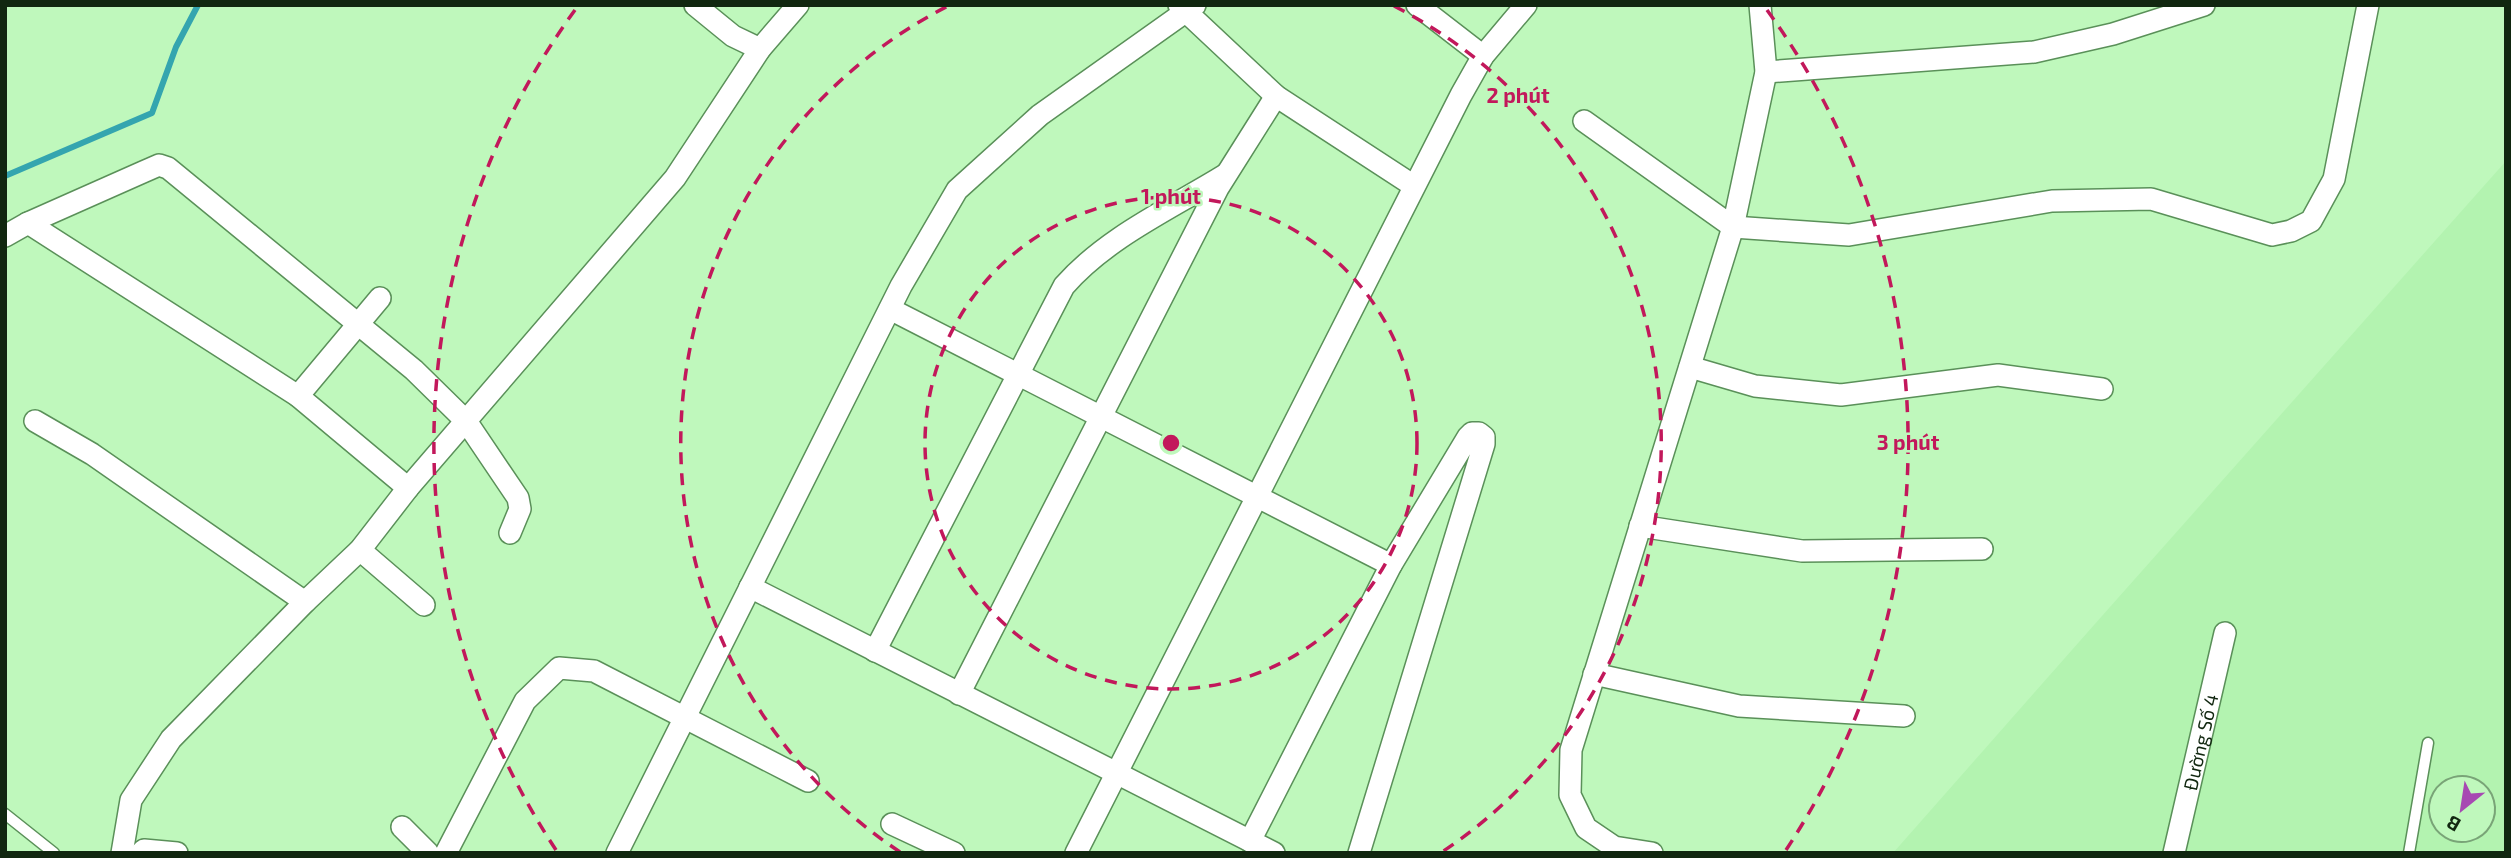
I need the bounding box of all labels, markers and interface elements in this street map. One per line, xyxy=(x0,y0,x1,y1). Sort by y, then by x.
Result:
text: 2 phút xyxy=(1486,82,1550,107)
text: 1 phút xyxy=(1141,183,1201,208)
text: 3 phút xyxy=(1877,429,1940,454)
centre of rings xyxy=(1159,431,1183,455)
street label: Đường Số 4 xyxy=(2177,691,2222,792)
north arrow xyxy=(2427,774,2497,844)
text: B xyxy=(2442,811,2464,837)

